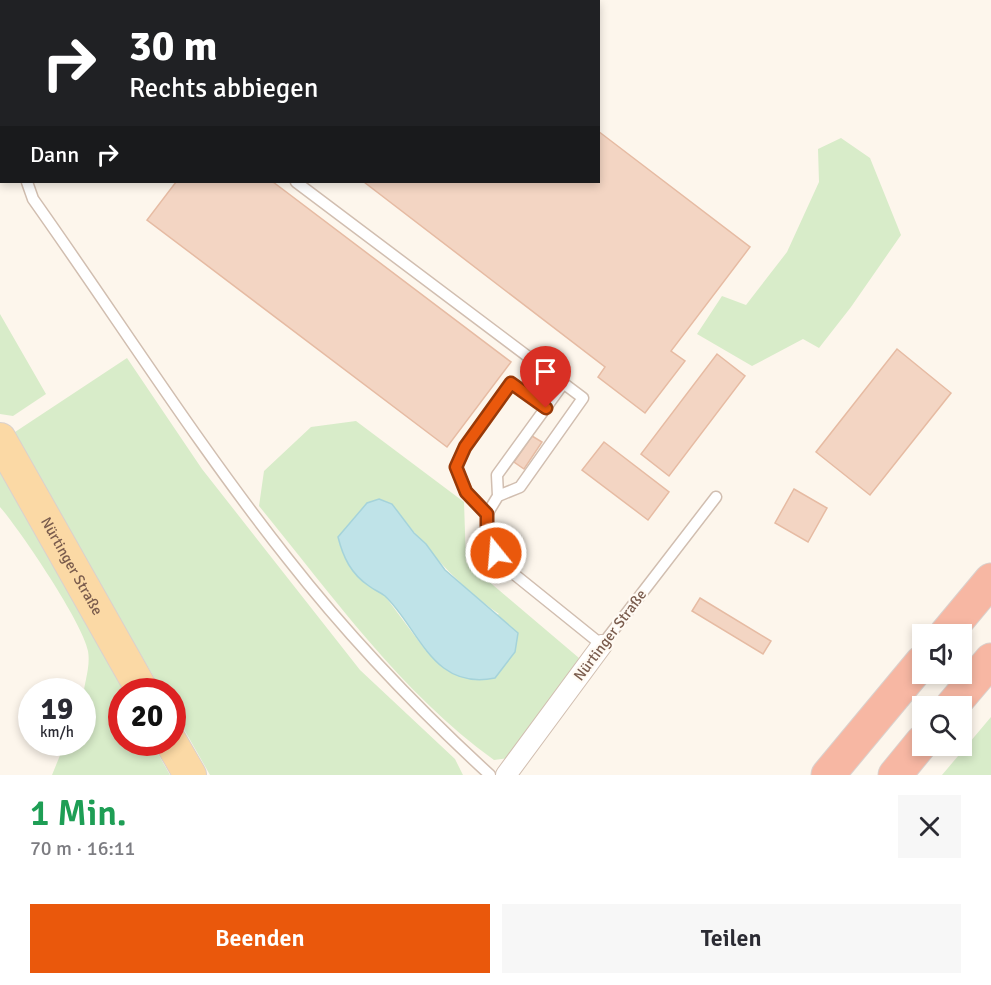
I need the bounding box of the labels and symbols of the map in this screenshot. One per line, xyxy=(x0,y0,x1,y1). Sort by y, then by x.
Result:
pin xyxy=(520,346,571,408)
street label: Nürtinger Straße xyxy=(37,514,107,618)
position arrow xyxy=(464,521,528,585)
street label: Nürtinger Straße xyxy=(570,586,650,684)
speed limit sign: 20 xyxy=(108,678,186,756)

